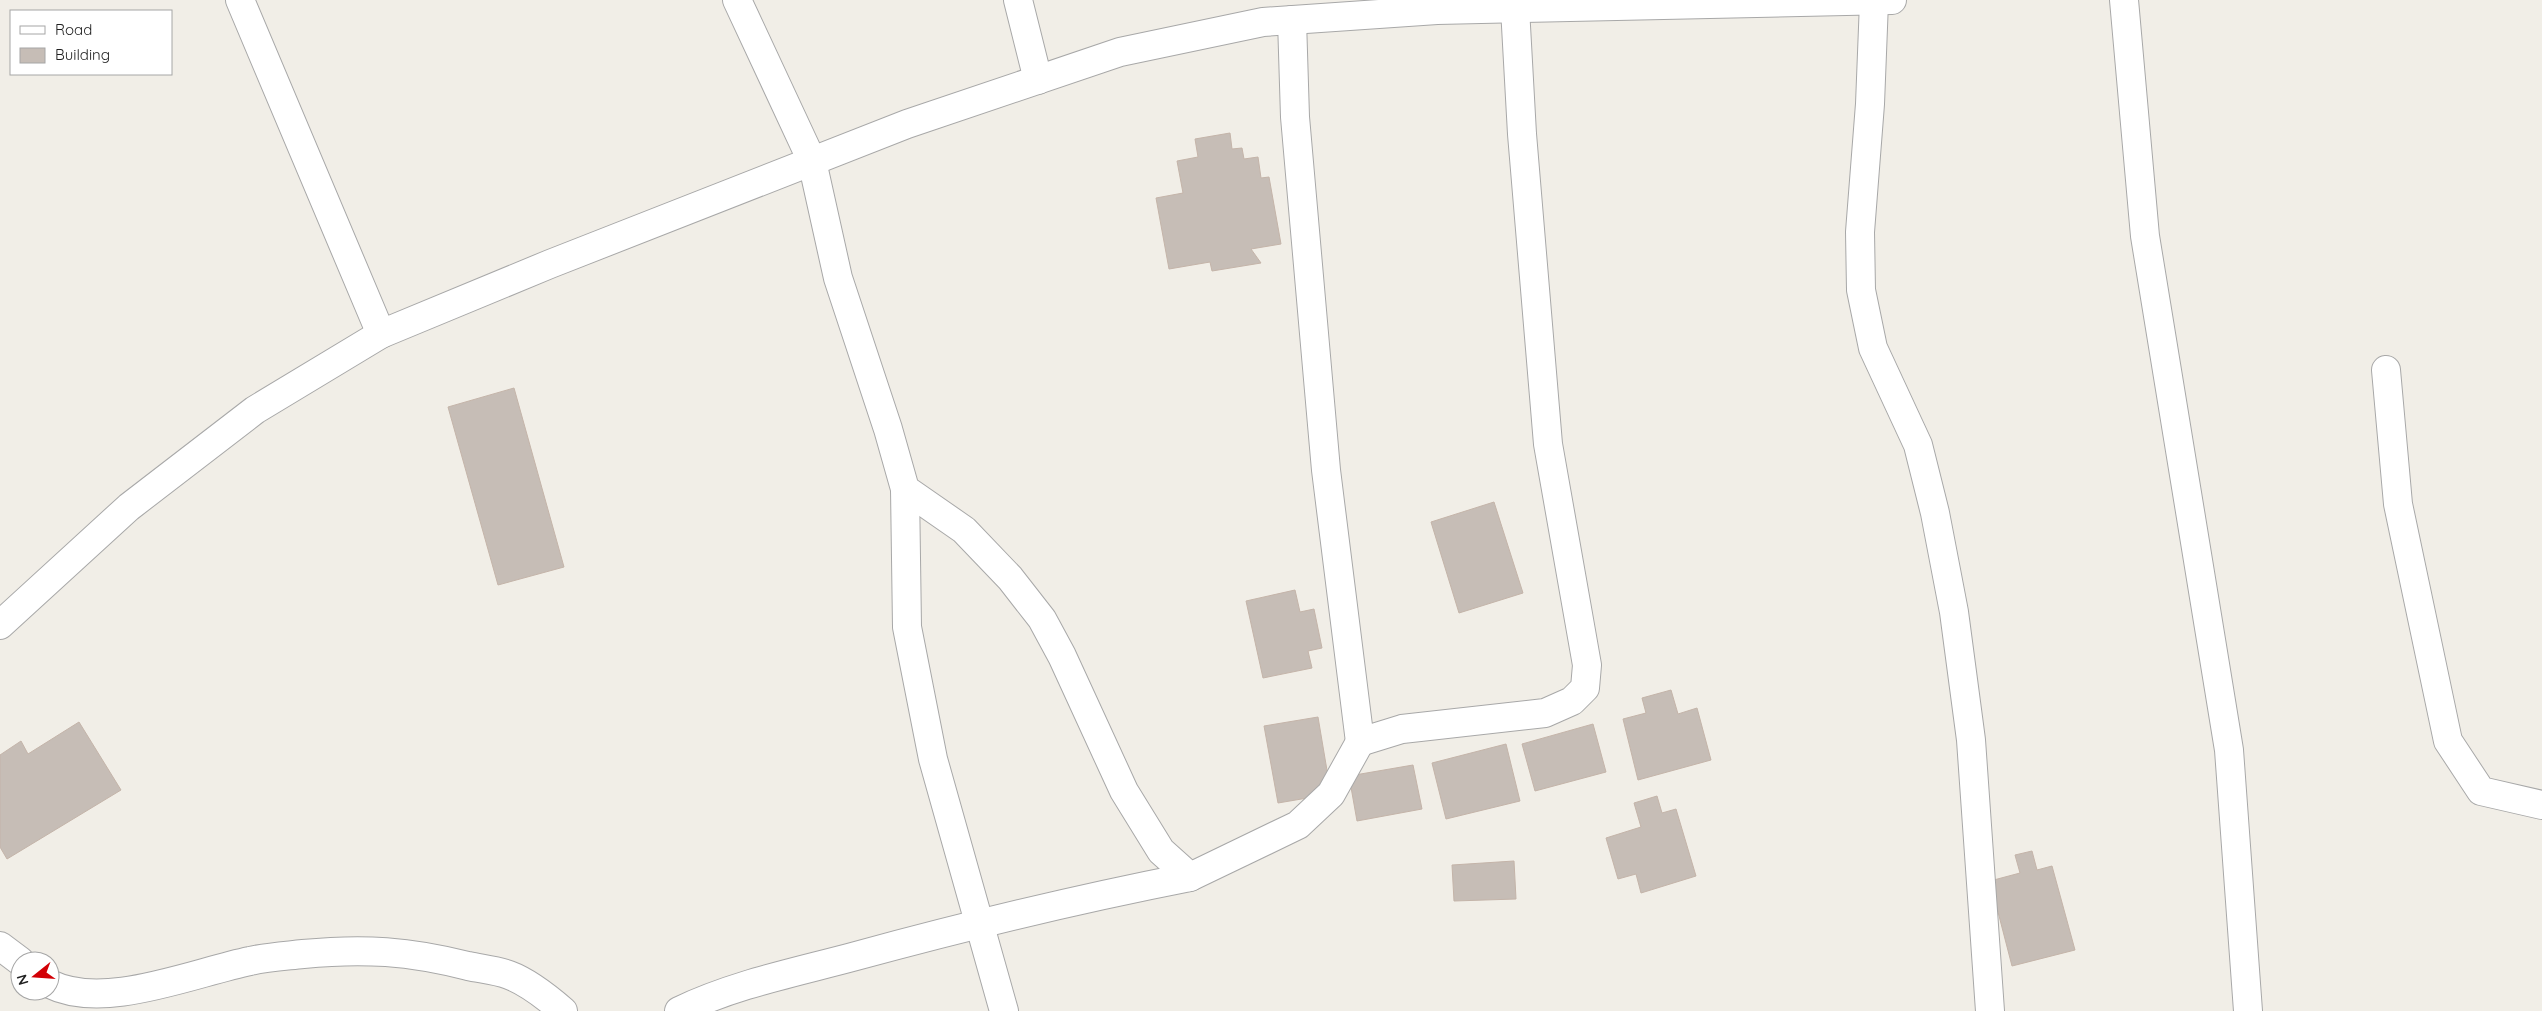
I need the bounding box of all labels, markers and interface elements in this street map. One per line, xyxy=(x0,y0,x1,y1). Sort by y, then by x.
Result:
legend xyxy=(10,10,172,75)
text: Road xyxy=(55,20,92,39)
text: Building xyxy=(55,45,110,64)
north arrow xyxy=(10,951,60,1001)
text: N xyxy=(12,972,33,987)

